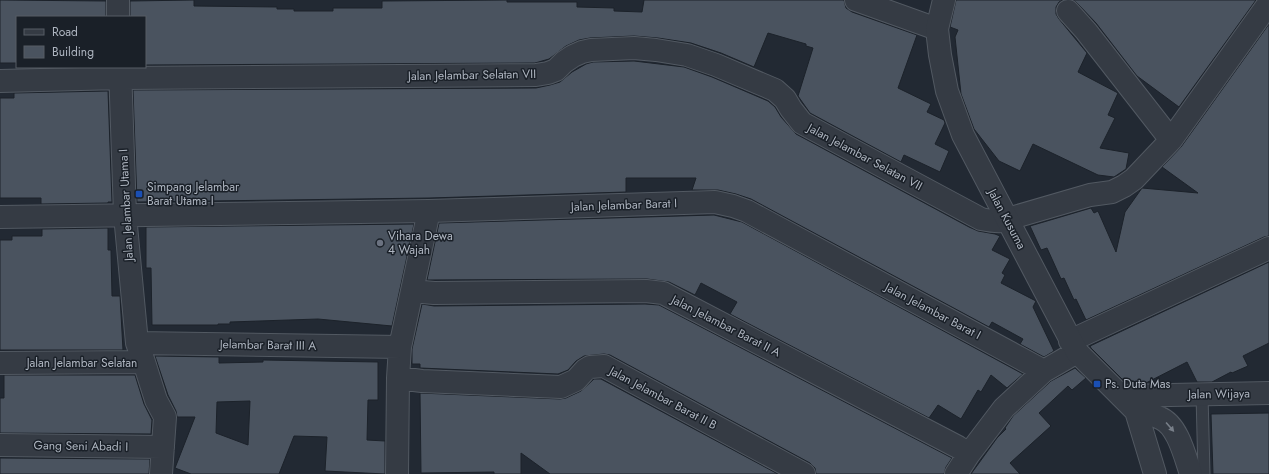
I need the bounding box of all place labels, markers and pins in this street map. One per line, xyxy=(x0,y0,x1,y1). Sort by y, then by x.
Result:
place label: Simpang Jelambar Barat Utama I xyxy=(147,178,240,210)
marker: Simpang Jelambar Barat Utama I xyxy=(134,189,144,199)
place label: Vihara Dewa 4 Wajah xyxy=(388,227,453,259)
marker: Vihara Dewa 4 Wajah xyxy=(375,238,385,248)
place label: Ps. Duta Mas xyxy=(1105,375,1170,393)
marker: Ps. Duta Mas xyxy=(1092,379,1102,389)

